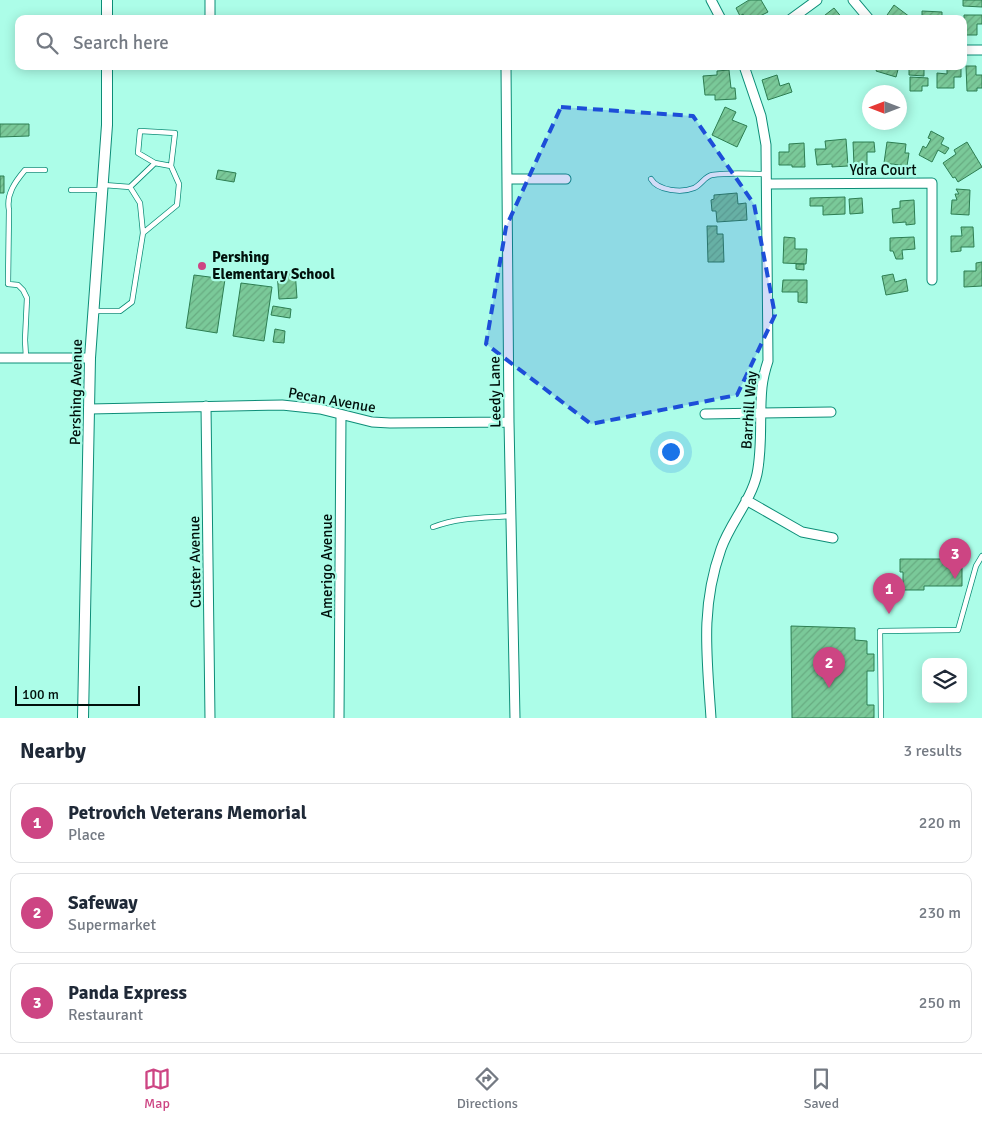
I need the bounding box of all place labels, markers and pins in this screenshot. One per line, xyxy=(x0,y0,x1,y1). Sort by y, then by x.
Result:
place label: Pershing Elementary School xyxy=(212,248,335,283)
marker: Pershing Elementary School xyxy=(196,260,208,272)
pin: 3 xyxy=(939,538,971,579)
pin: 1 xyxy=(873,573,905,614)
pin: 2 xyxy=(813,647,845,688)

